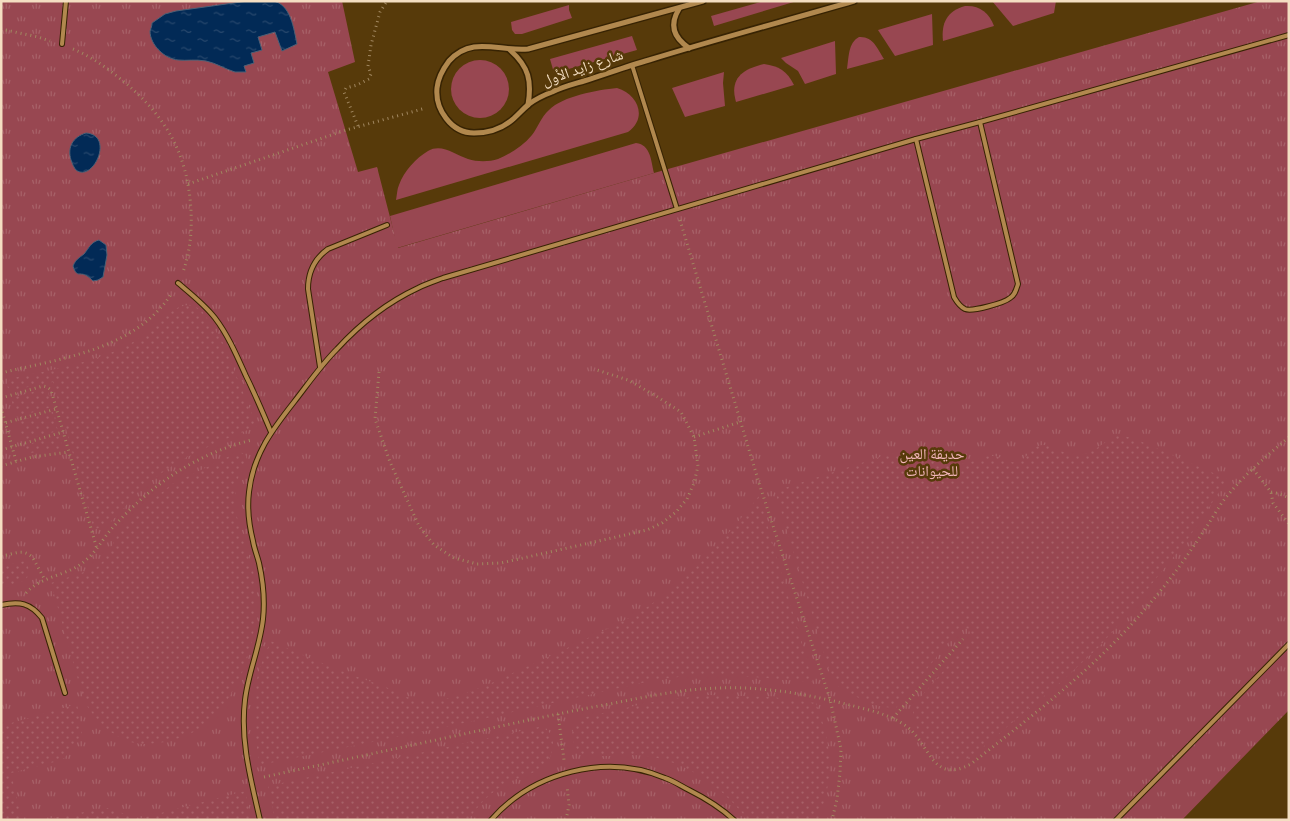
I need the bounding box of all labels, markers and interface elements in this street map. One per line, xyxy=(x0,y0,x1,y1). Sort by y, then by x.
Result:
street label: شارع زايد الأول xyxy=(540,46,626,92)
park label: حديقة العين للحيوانات xyxy=(899,446,965,482)

